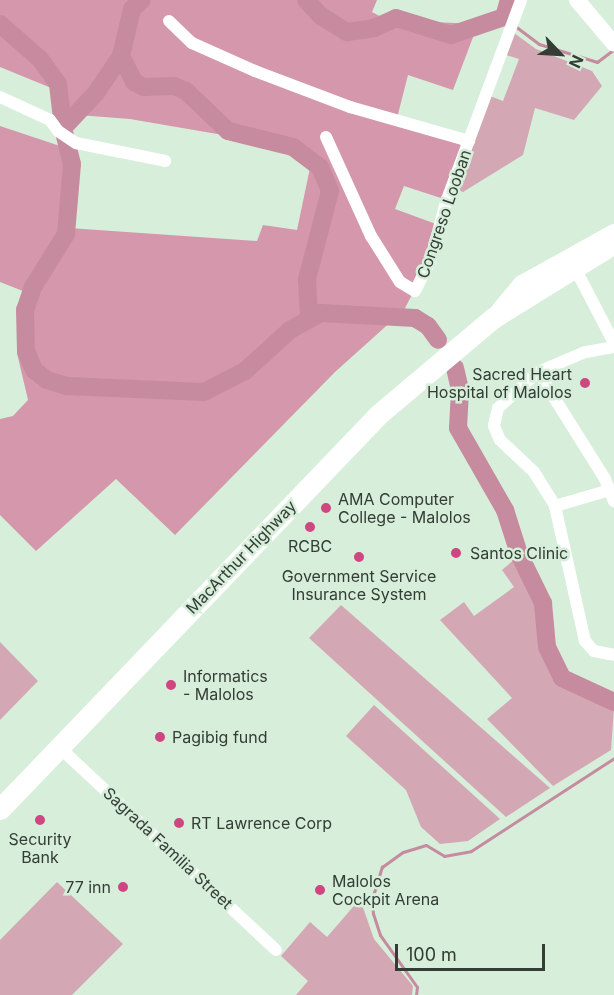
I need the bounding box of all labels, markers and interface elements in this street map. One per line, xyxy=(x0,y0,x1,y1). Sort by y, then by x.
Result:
north arrow xyxy=(530,24,590,84)
text: N xyxy=(565,52,588,71)
street label: Congreso Looban xyxy=(413,147,475,281)
place label: Sacred Heart Hospital of Malolos xyxy=(427,364,572,402)
marker: Sacred Heart Hospital of Malolos xyxy=(576,374,594,392)
place label: AMA Computer College - Malolos xyxy=(338,489,471,527)
street label: MacArthur Highway xyxy=(182,496,300,618)
marker: AMA Computer College - Malolos xyxy=(319,501,333,515)
marker: RCBC xyxy=(303,520,317,534)
place label: RCBC xyxy=(288,536,332,556)
place label: Santos Clinic xyxy=(470,543,568,563)
marker: Santos Clinic xyxy=(447,544,465,562)
marker: Government Service Insurance System xyxy=(352,550,366,564)
place label: Government Service Insurance System xyxy=(282,566,436,604)
place label: Informatics - Malolos xyxy=(183,666,268,704)
marker: Informatics - Malolos xyxy=(164,678,178,692)
place label: Pagibig fund xyxy=(172,727,268,747)
marker: Pagibig fund xyxy=(153,730,167,744)
street label: Sagrada Familia Street xyxy=(99,783,237,913)
marker: Security Bank xyxy=(33,813,47,827)
place label: RT Lawrence Corp xyxy=(191,813,332,833)
marker: RT Lawrence Corp xyxy=(172,816,186,830)
place label: Security Bank xyxy=(9,829,71,867)
place label: Malolos Cockpit Arena xyxy=(332,871,439,909)
place label: 77 inn xyxy=(65,877,111,897)
marker: 77 inn xyxy=(116,880,130,894)
marker: Malolos Cockpit Arena xyxy=(313,883,327,897)
scale bar xyxy=(398,932,548,970)
text: 100 m xyxy=(406,944,457,965)

